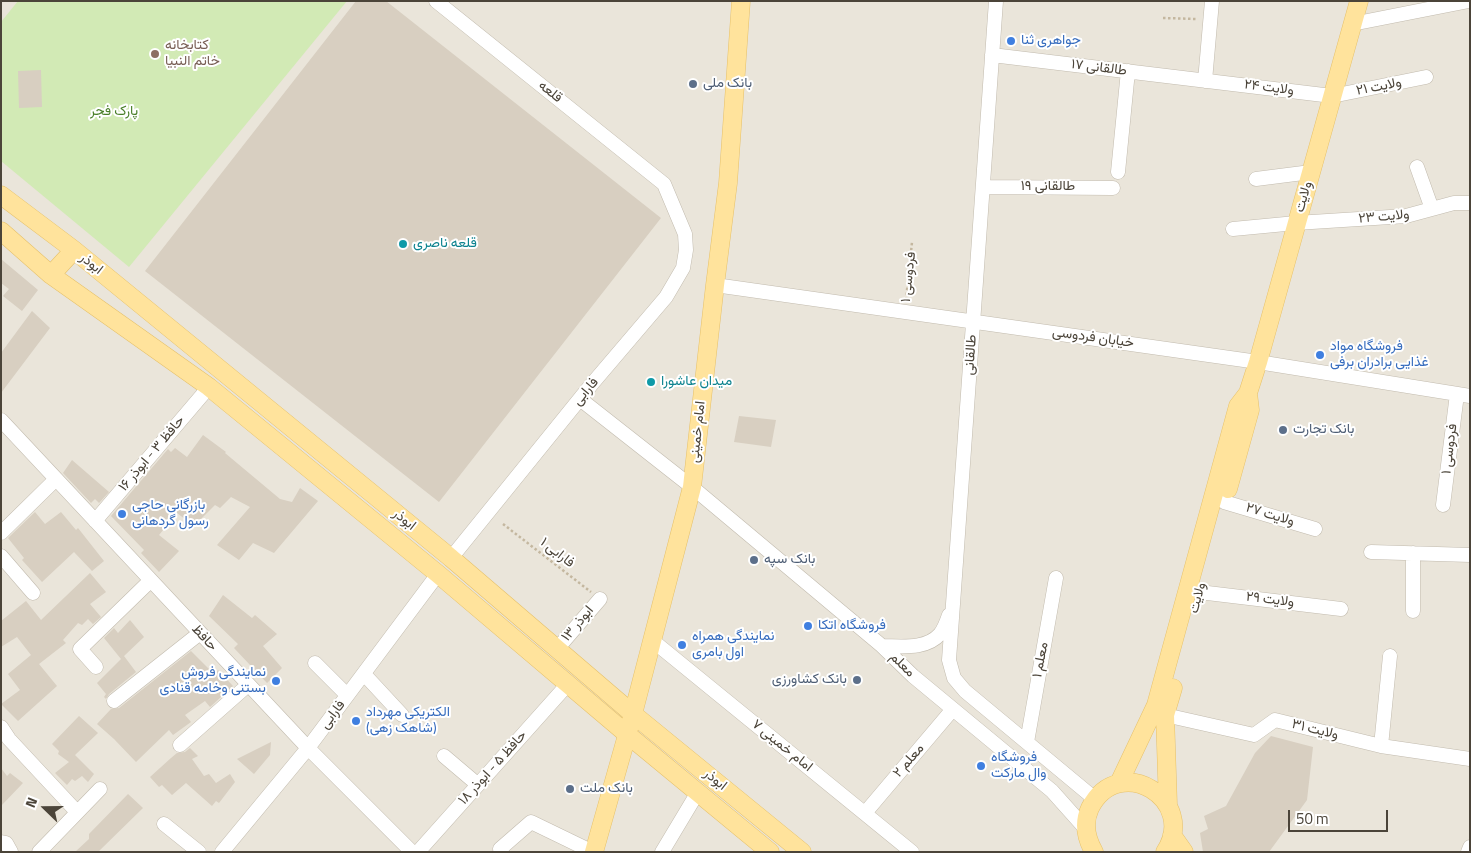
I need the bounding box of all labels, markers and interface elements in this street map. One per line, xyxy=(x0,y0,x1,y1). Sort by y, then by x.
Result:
place label: جواهری ثنا xyxy=(1021,33,1081,49)
marker: جواهری ثنا xyxy=(1005,35,1017,47)
place label: کتابخانه خاتم النبیا xyxy=(165,38,220,70)
marker: کتابخانه خاتم النبیا xyxy=(149,48,161,60)
street label: طالقانی ۱۷ xyxy=(1070,56,1128,80)
street label: ولایت ۲۱ xyxy=(1355,74,1403,100)
place label: بانک ملی xyxy=(703,76,752,92)
street label: قلعه xyxy=(535,77,565,107)
street label: ولایت ۲۴ xyxy=(1243,77,1295,99)
marker: بانک ملی xyxy=(687,78,699,90)
park label: پارک فجر xyxy=(90,104,138,120)
street label: طالقانی ۱۹ xyxy=(1021,179,1075,195)
street label: ولایت xyxy=(1292,180,1316,214)
street label: ولایت ۲۳ xyxy=(1358,206,1410,228)
place label: قلعه ناصری xyxy=(413,236,477,252)
marker: قلعه ناصری xyxy=(397,238,409,250)
street label: ابوذر xyxy=(76,250,106,278)
street label: فردوسی ۱ xyxy=(898,251,920,303)
street label: خیابان فردوسی xyxy=(1051,324,1135,352)
street label: طالقانی xyxy=(961,334,981,376)
place label: فروشگاه مواد غذایی برادران برفی xyxy=(1330,339,1429,372)
marker: فروشگاه مواد غذایی برادران برفی xyxy=(1314,349,1326,361)
street label: فارابی xyxy=(569,374,603,410)
place label: میدان عاشورا xyxy=(661,374,732,390)
marker: میدان عاشورا xyxy=(645,376,657,388)
street label: امام خمینی xyxy=(686,400,710,464)
street label: حافظ ۳ - ابوذر ۱۶ xyxy=(115,413,189,495)
place label: بانک تجارت xyxy=(1293,422,1354,438)
street label: فردوسی ۱ xyxy=(1439,423,1461,475)
marker: بانک تجارت xyxy=(1277,424,1289,436)
place label: بازرگانی حاجی رسول گردهانی xyxy=(132,498,209,530)
street label: ولایت ۲۷ xyxy=(1244,500,1296,530)
street label: ابوذر xyxy=(389,506,419,534)
marker: بازرگانی حاجی رسول گردهانی xyxy=(116,508,128,520)
street label: فارابی ۱ xyxy=(537,534,577,572)
place label: بانک سپه xyxy=(764,552,815,568)
marker: بانک سپه xyxy=(748,554,760,566)
street label: ولایت xyxy=(1186,581,1210,615)
street label: ولایت ۲۹ xyxy=(1245,589,1295,611)
street label: ابوذر ۱۳ xyxy=(558,603,598,645)
place label: فروشگاه اتکا xyxy=(818,618,886,634)
marker: فروشگاه اتکا xyxy=(802,620,814,632)
street label: حافظ xyxy=(188,621,220,655)
place label: نمایندگی همراه اول بامری xyxy=(692,629,774,662)
marker: نمایندگی همراه اول بامری xyxy=(676,639,688,651)
street label: معلم ۱ xyxy=(1029,641,1053,679)
street label: معلم xyxy=(886,649,918,681)
place label: نمایندگی فروش بستنی وخامه قنادی xyxy=(159,665,266,698)
place label: بانک کشاورزی xyxy=(772,672,847,688)
marker: بانک کشاورزی xyxy=(851,674,863,686)
marker: نمایندگی فروش بستنی وخامه قنادی xyxy=(270,675,282,687)
street label: فارابی xyxy=(317,697,349,733)
place label: الکتریکی مهرداد (شاهک زهی) xyxy=(366,705,450,738)
marker: الکتریکی مهرداد (شاهک زهی) xyxy=(350,715,362,727)
street label: امام خمینی ۷ xyxy=(748,716,816,776)
street label: ولایت ۳۱ xyxy=(1290,716,1340,744)
street label: حافظ ۵ - ابوذر ۱۸ xyxy=(455,727,531,809)
street label: معلم ۲ xyxy=(890,741,928,781)
place label: فروشگاه وال مارکت xyxy=(991,750,1046,782)
marker: فروشگاه وال مارکت xyxy=(975,760,987,772)
street label: ابوذر xyxy=(700,766,730,794)
place label: بانک ملت xyxy=(580,781,633,797)
north arrow xyxy=(20,783,70,833)
marker: بانک ملت xyxy=(564,783,576,795)
text: N xyxy=(19,794,42,811)
scale bar xyxy=(1291,800,1391,832)
text: 50 m xyxy=(1296,807,1329,830)

